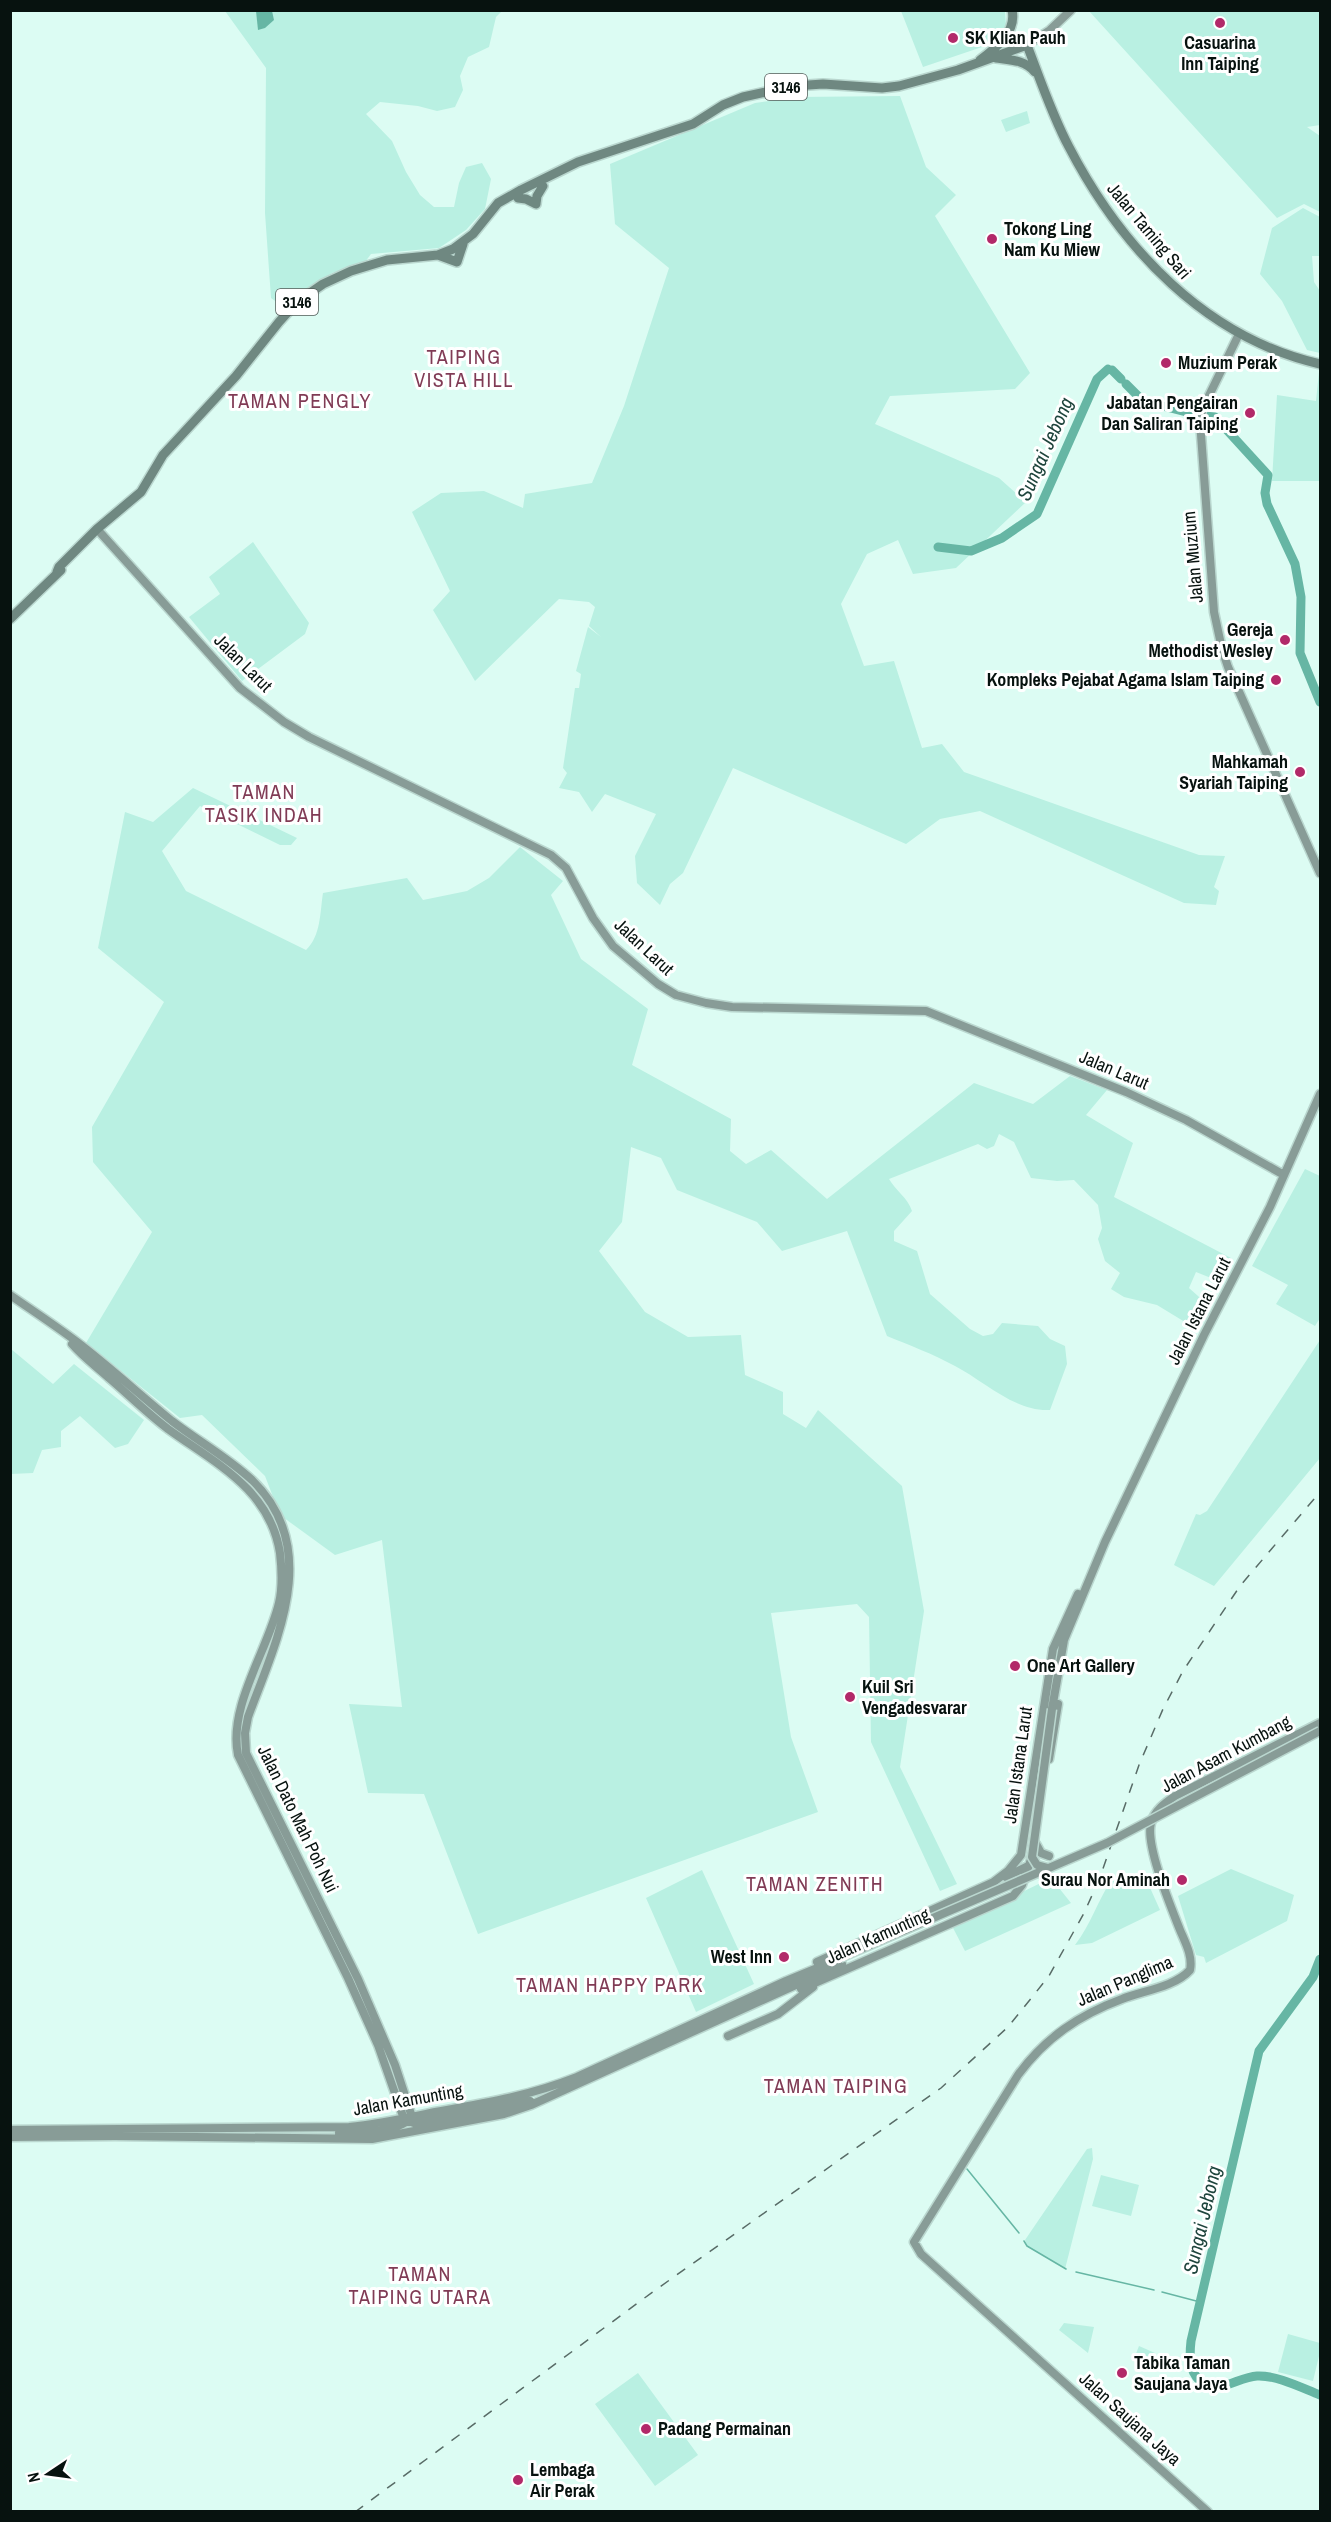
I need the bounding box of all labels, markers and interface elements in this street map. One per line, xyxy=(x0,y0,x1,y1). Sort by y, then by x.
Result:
marker: Casuarina Inn Taiping xyxy=(1213,16,1227,30)
place label: SK Klian Pauh xyxy=(965,25,1066,50)
place label: Casuarina Inn Taiping xyxy=(1181,30,1259,76)
marker: SK Klian Pauh xyxy=(946,31,960,45)
road number: 3146 xyxy=(765,74,807,100)
street label: Jalan Taming Sari xyxy=(1102,177,1197,284)
place label: Tokong Ling Nam Ku Miew xyxy=(1004,216,1100,262)
marker: Tokong Ling Nam Ku Miew xyxy=(985,232,999,246)
road number: 3146 xyxy=(276,289,318,315)
district label: TAIPING VISTA HILL xyxy=(414,343,514,393)
place label: Muzium Perak xyxy=(1178,350,1278,375)
marker: Muzium Perak xyxy=(1159,356,1173,370)
district label: TAMAN PENGLY xyxy=(228,387,372,414)
place label: Jabatan Pengairan Dan Saliran Taiping xyxy=(1101,390,1238,436)
water label: Sungai Jebong xyxy=(1010,393,1079,505)
marker: Jabatan Pengairan Dan Saliran Taiping xyxy=(1243,406,1257,420)
street label: Jalan Muzium xyxy=(1176,510,1209,604)
place label: Gereja Methodist Wesley xyxy=(1149,617,1274,663)
street label: Jalan Larut xyxy=(209,628,278,697)
marker: Gereja Methodist Wesley xyxy=(1278,633,1292,647)
place label: Kompleks Pejabat Agama Islam Taiping xyxy=(987,667,1264,692)
marker: Kompleks Pejabat Agama Islam Taiping xyxy=(1269,673,1283,687)
place label: Mahkamah Syariah Taiping xyxy=(1179,749,1288,795)
marker: Mahkamah Syariah Taiping xyxy=(1293,765,1307,779)
district label: TAMAN TASIK INDAH xyxy=(205,778,323,828)
street label: Jalan Larut xyxy=(609,913,680,981)
street label: Jalan Larut xyxy=(1076,1044,1153,1095)
street label: Jalan Istana Larut xyxy=(1161,1253,1236,1369)
place label: One Art Gallery xyxy=(1027,1653,1136,1678)
marker: One Art Gallery xyxy=(1008,1659,1022,1673)
place label: Kuil Sri Vengadesvarar xyxy=(862,1674,967,1720)
marker: Kuil Sri Vengadesvarar xyxy=(843,1690,857,1704)
street label: Jalan Istana Larut xyxy=(997,1705,1038,1825)
street label: Jalan Asam Kumbang xyxy=(1157,1708,1296,1798)
street label: Jalan Dato Mah Poh Nui xyxy=(252,1741,345,1897)
place label: Surau Nor Aminah xyxy=(1041,1867,1170,1892)
district label: TAMAN ZENITH xyxy=(746,1870,884,1897)
marker: Surau Nor Aminah xyxy=(1175,1873,1189,1887)
street label: Jalan Kamunting xyxy=(822,1901,934,1969)
place label: West Inn xyxy=(711,1944,772,1969)
street label: Jalan Panglima xyxy=(1073,1949,1177,2012)
marker: West Inn xyxy=(777,1950,791,1964)
district label: TAMAN HAPPY PARK xyxy=(516,1971,704,1998)
district label: TAMAN TAIPING xyxy=(764,2072,908,2099)
street label: Jalan Kamunting xyxy=(351,2077,465,2121)
water label: Sungai Jebong xyxy=(1176,2163,1227,2277)
district label: TAMAN TAIPING UTARA xyxy=(349,2260,491,2310)
place label: Tabika Taman Saujana Jaya xyxy=(1134,2350,1230,2396)
street label: Jalan Saujana Jaya xyxy=(1074,2366,1187,2471)
marker: Tabika Taman Saujana Jaya xyxy=(1115,2366,1129,2380)
place label: Padang Permainan xyxy=(658,2416,791,2441)
marker: Padang Permainan xyxy=(639,2422,653,2436)
north arrow xyxy=(18,2444,78,2504)
place label: Lembaga Air Perak xyxy=(530,2457,596,2503)
text: N xyxy=(22,2470,45,2484)
marker: Lembaga Air Perak xyxy=(511,2473,525,2487)

